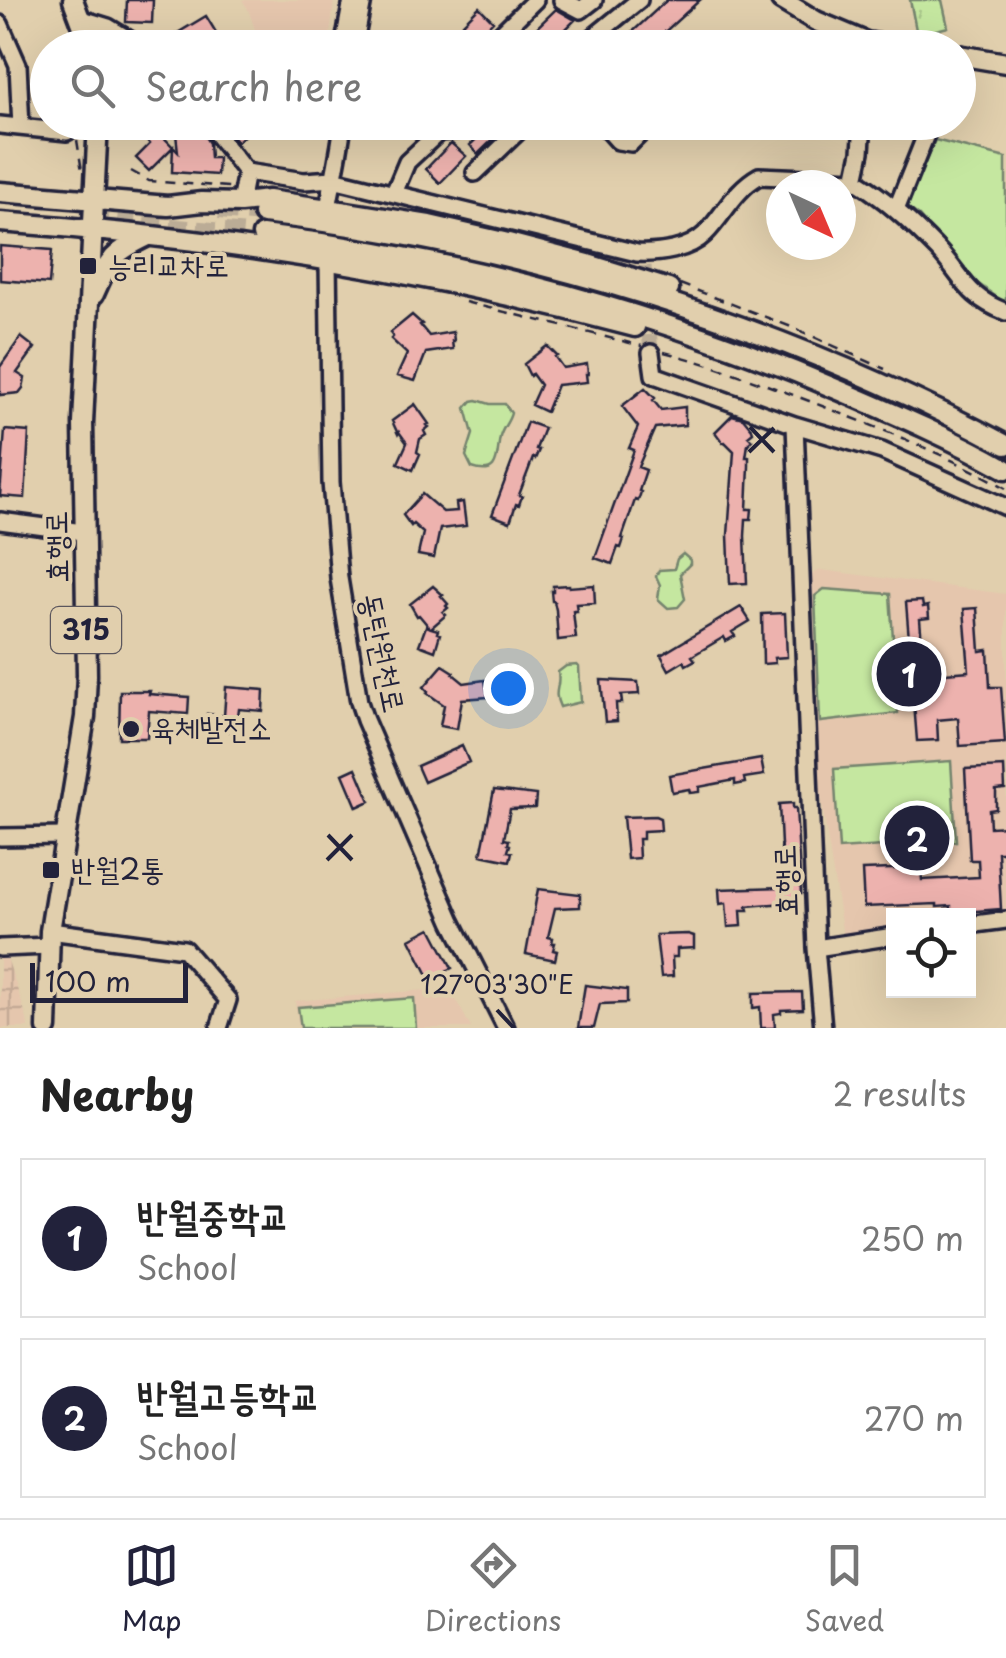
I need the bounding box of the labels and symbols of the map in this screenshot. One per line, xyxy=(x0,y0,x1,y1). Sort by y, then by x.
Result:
north arrow xyxy=(766,170,856,260)
place label: 능리교차로 xyxy=(108,241,229,286)
marker: 능리교차로 xyxy=(77,255,99,277)
street label: 효행로 xyxy=(31,510,78,584)
street label: 동탄원천로 xyxy=(350,589,419,716)
road number: 315 xyxy=(51,607,121,653)
pin: 1 xyxy=(876,636,942,712)
your location xyxy=(483,663,534,714)
place label: 육체발전소 xyxy=(151,704,272,749)
marker: 육체발전소 xyxy=(120,718,142,740)
pin: 2 xyxy=(884,800,950,876)
street label: 효행로 xyxy=(760,844,807,918)
place label: 반월2통 xyxy=(71,845,165,890)
marker: 반월2통 xyxy=(40,859,62,881)
scale bar xyxy=(30,958,188,1003)
text: 127°03'30"E xyxy=(420,965,574,1003)

